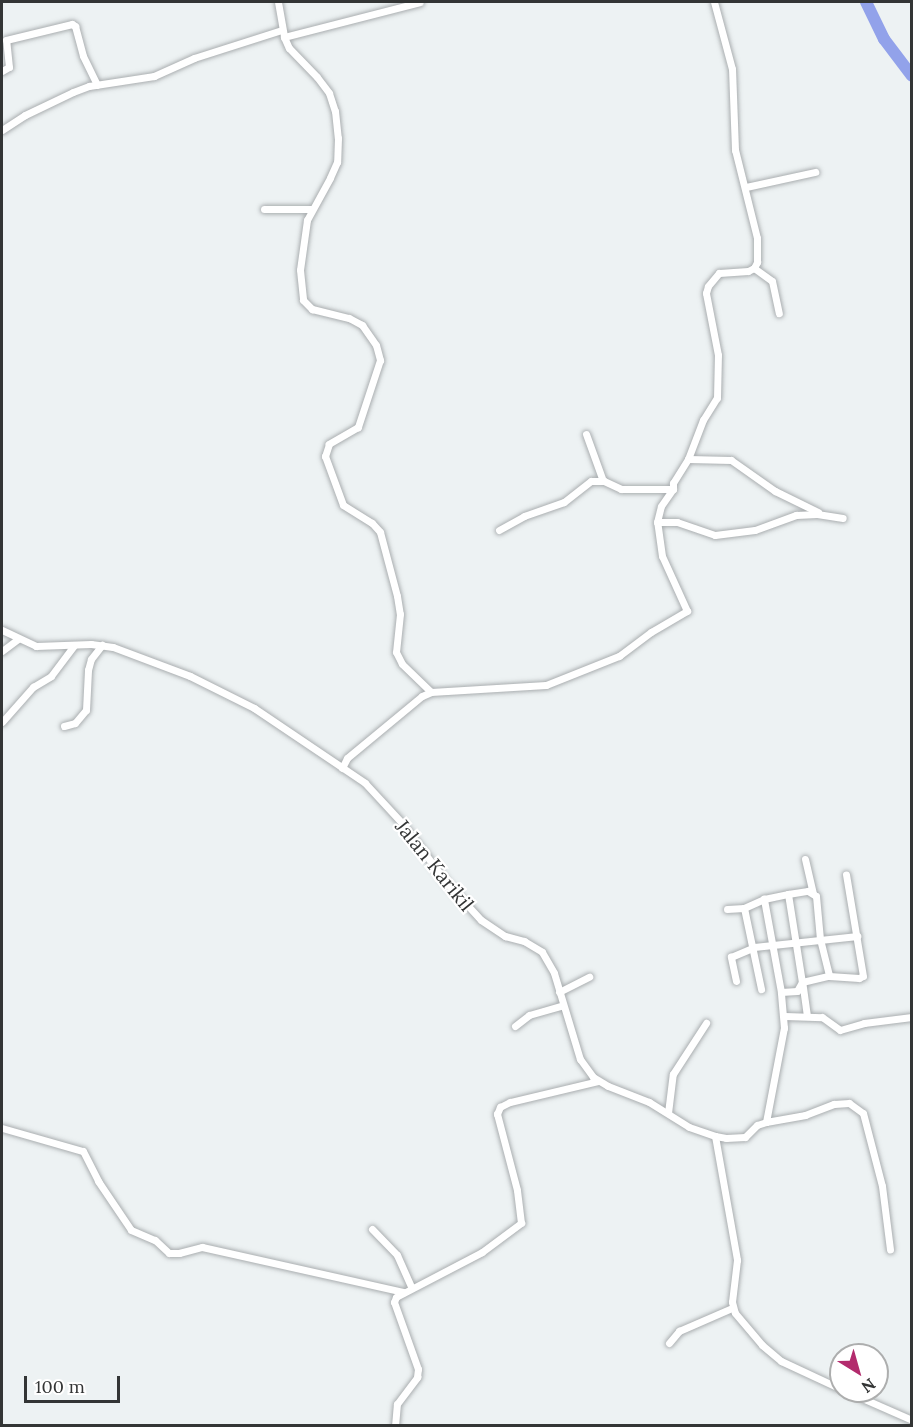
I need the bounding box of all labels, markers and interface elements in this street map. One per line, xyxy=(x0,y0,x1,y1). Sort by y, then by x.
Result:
street label: Jalan Karikil xyxy=(391,814,479,916)
north arrow xyxy=(829,1343,889,1403)
scale bar xyxy=(27,1364,123,1402)
text: N xyxy=(858,1374,880,1397)
text: 100 m xyxy=(35,1375,85,1398)

